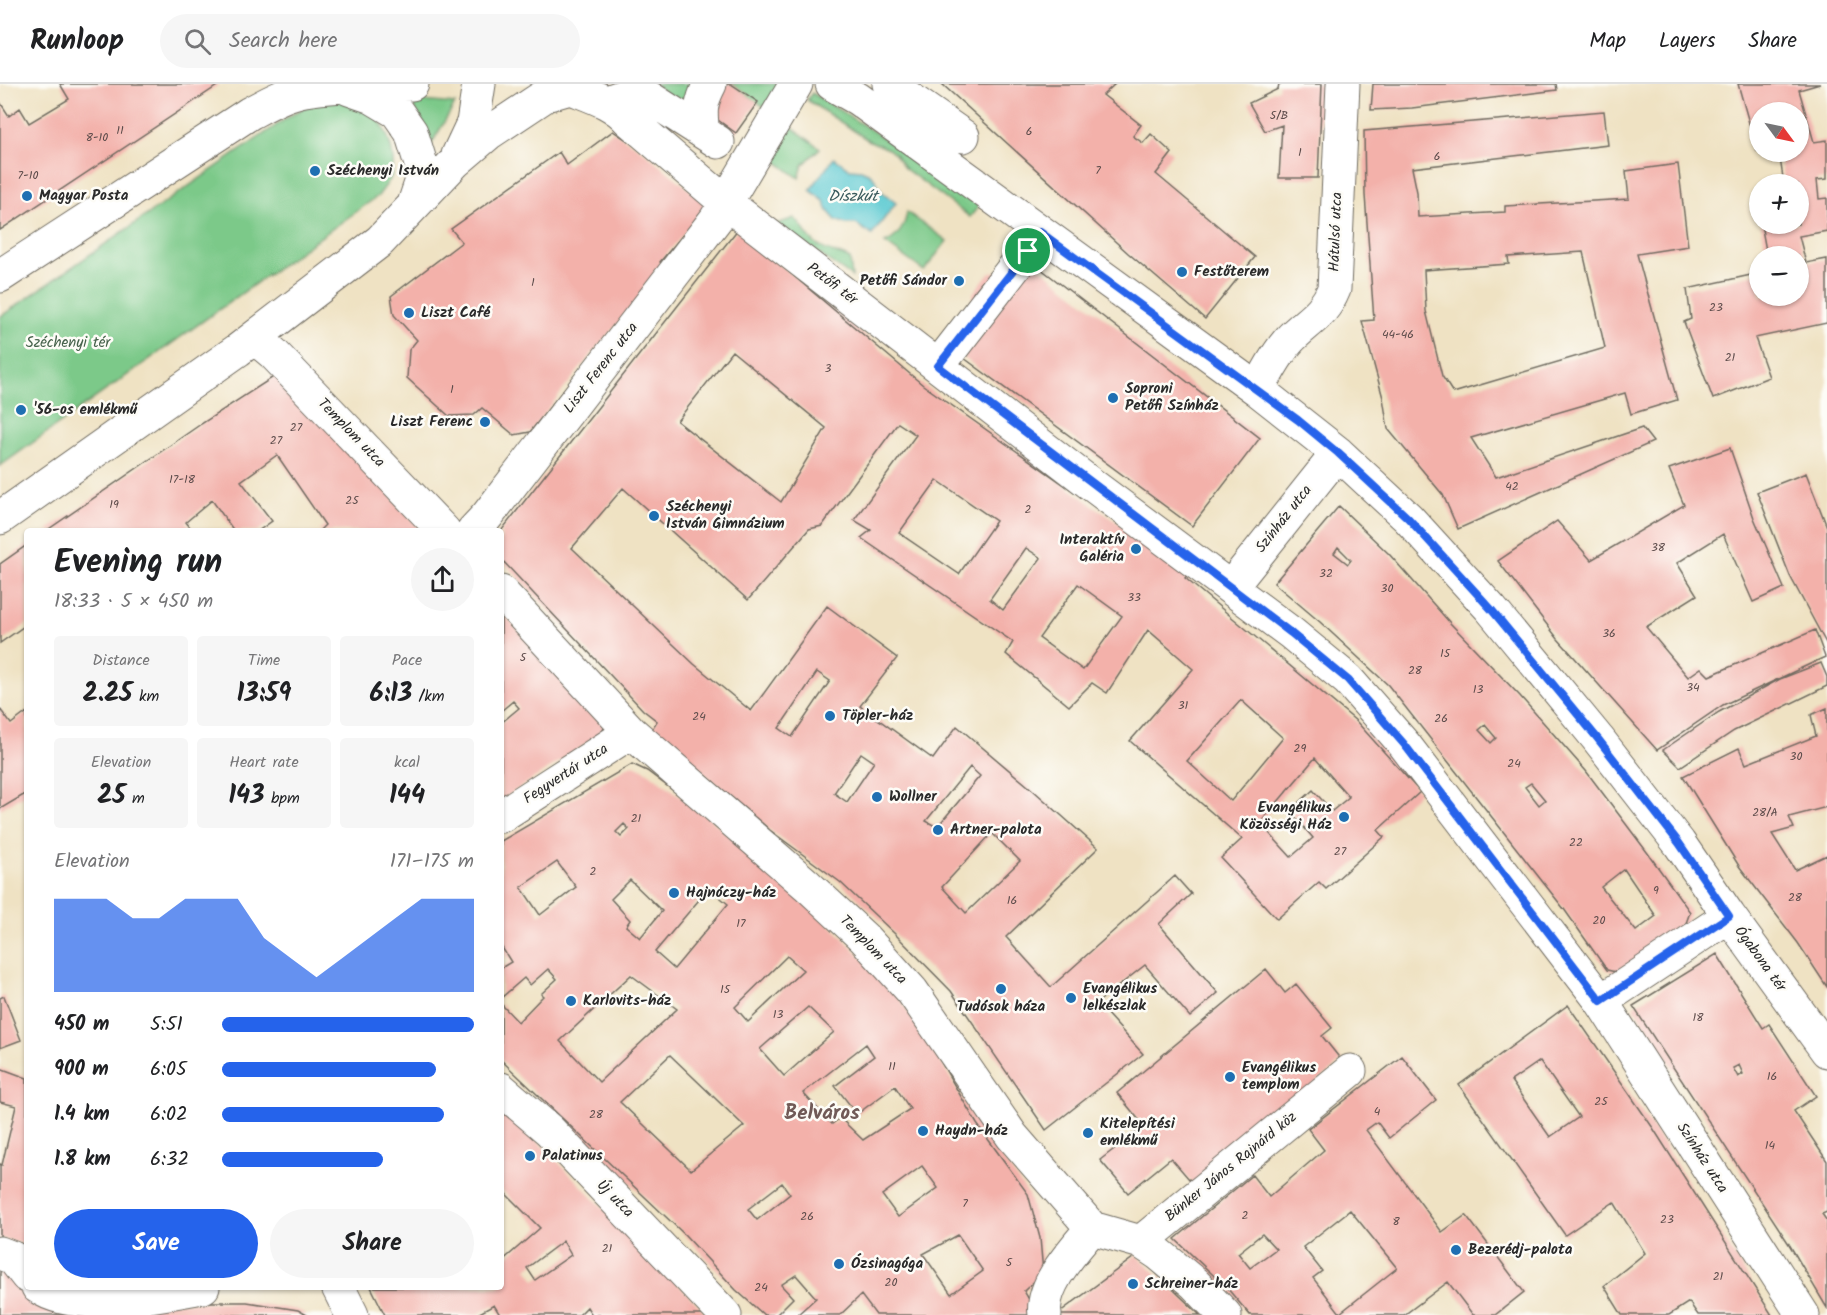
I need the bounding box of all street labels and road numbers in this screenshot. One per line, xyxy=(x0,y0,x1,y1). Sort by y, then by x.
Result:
street label: Hátulsó utca xyxy=(1323,192,1349,272)
street label: Petőfi tér xyxy=(801,257,864,312)
street label: Liszt Ferenc utca xyxy=(558,317,644,419)
street label: Templom utca xyxy=(311,393,391,473)
street label: Színház utca xyxy=(1250,480,1318,558)
street label: Fegyvertár utca xyxy=(519,737,613,811)
street label: Templom utca xyxy=(833,910,913,990)
street label: Ógabona tér xyxy=(1728,921,1793,998)
street label: Bünker János Rajnárd köz xyxy=(1160,1106,1303,1228)
street label: Színház utca xyxy=(1670,1118,1734,1198)
street label: Új utca xyxy=(591,1174,639,1224)

